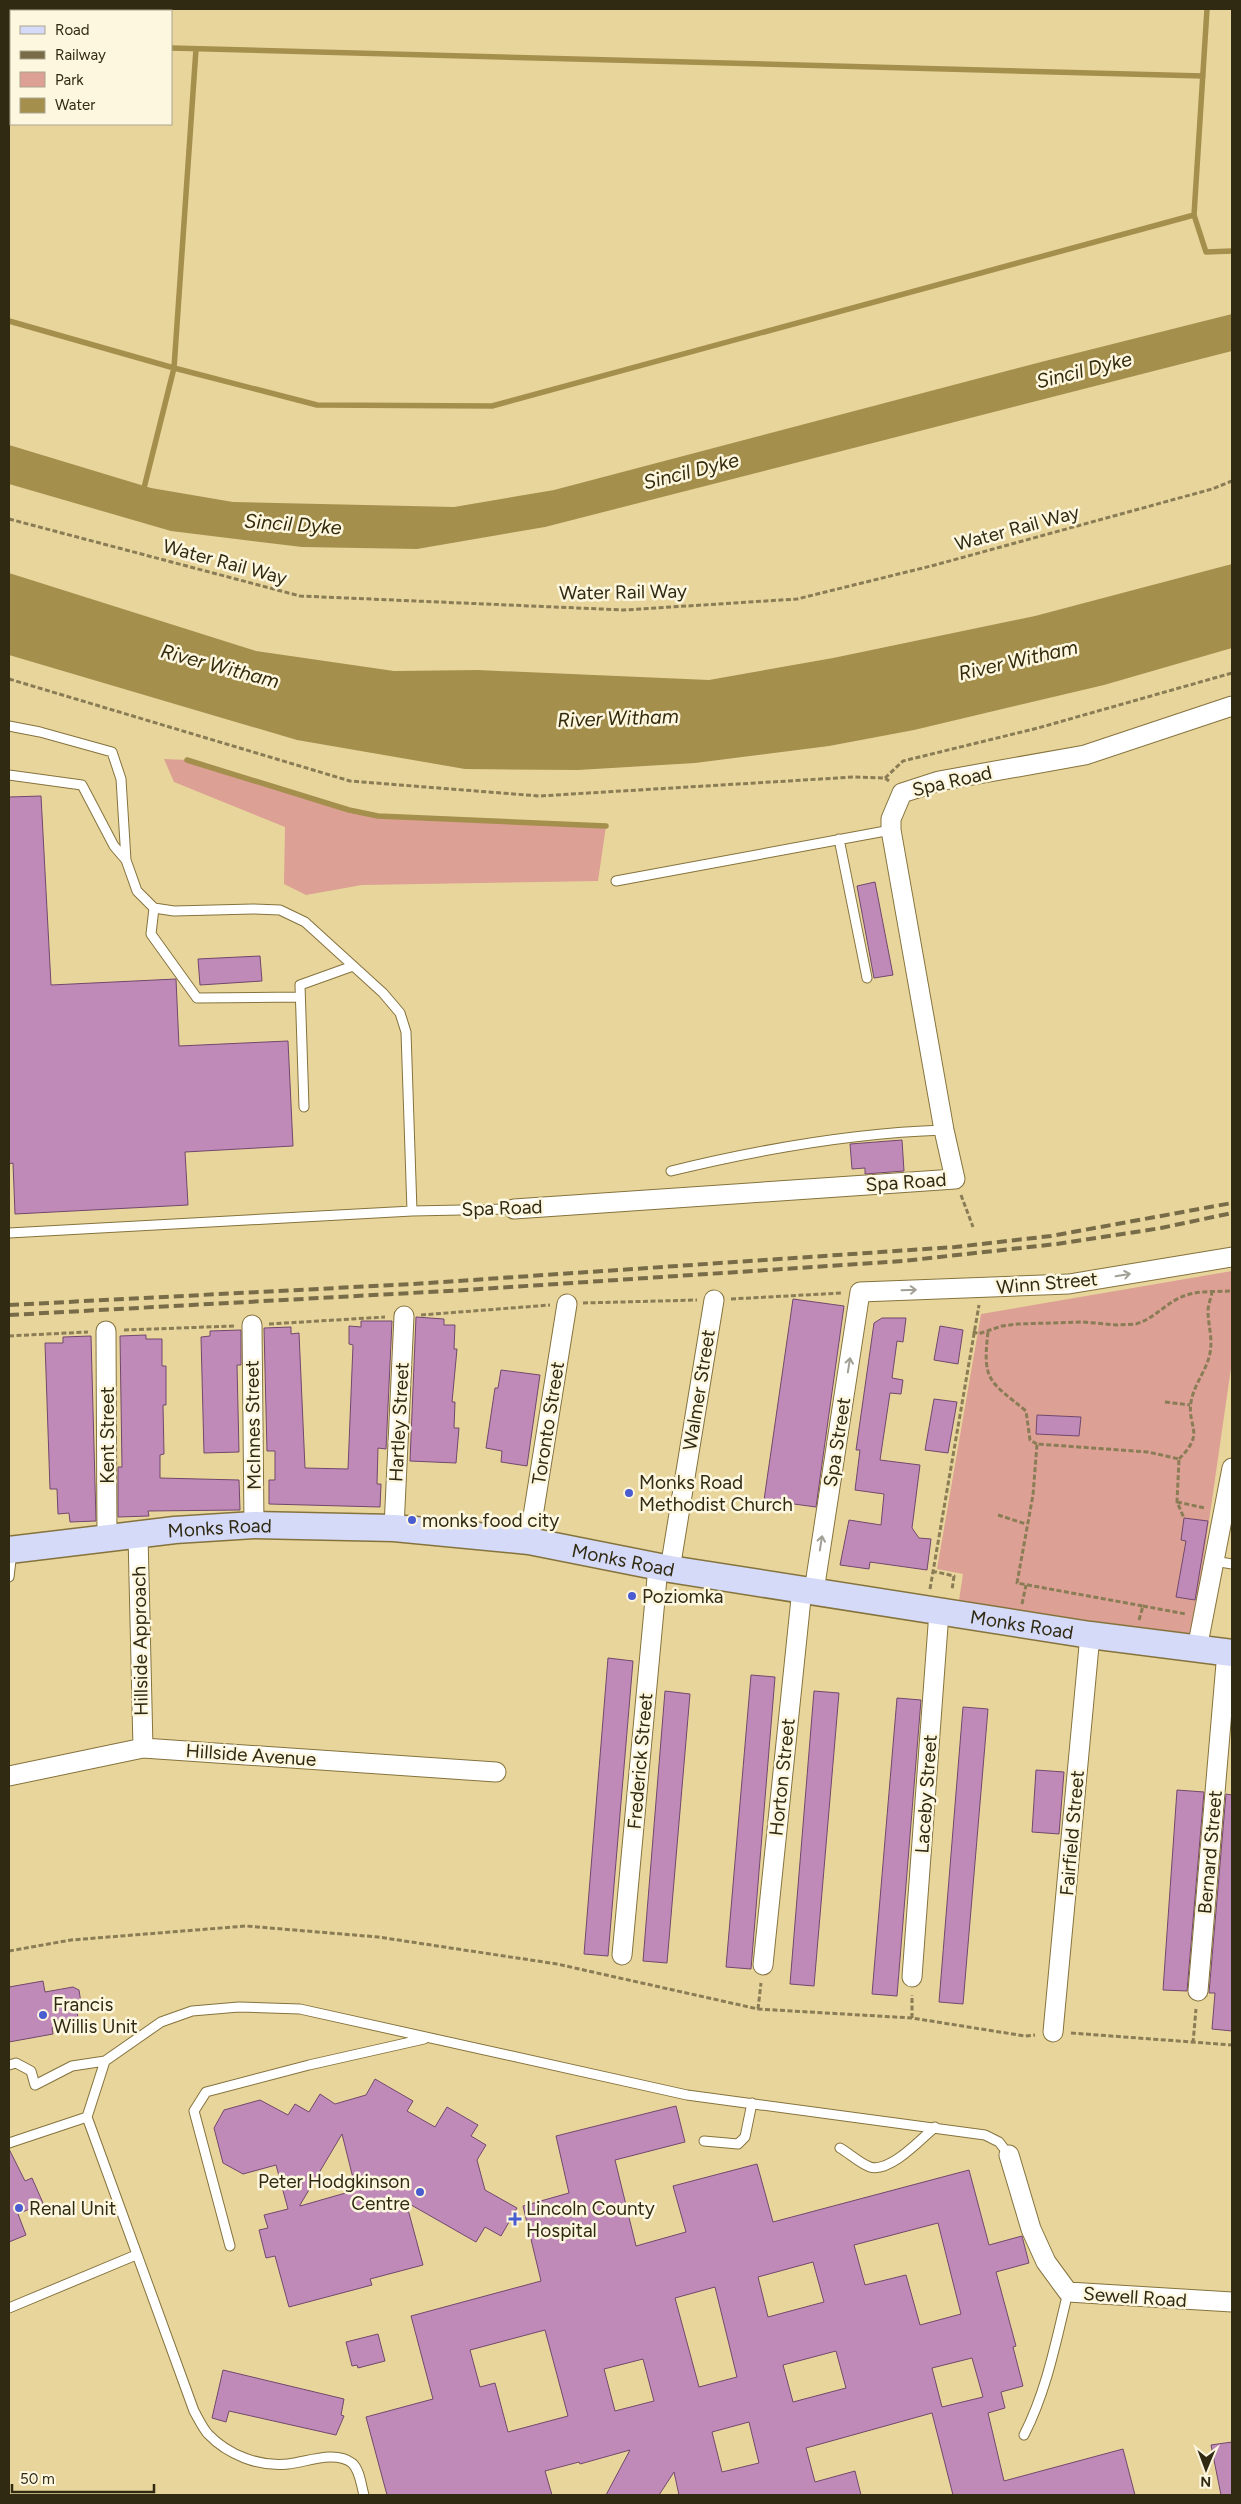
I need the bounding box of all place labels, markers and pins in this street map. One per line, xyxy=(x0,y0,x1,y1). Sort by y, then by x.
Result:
place label: Monks Road Methodist Church xyxy=(639,1471,793,1516)
marker: Monks Road Methodist Church xyxy=(623,1487,635,1499)
place label: monks food city xyxy=(422,1509,559,1532)
marker: monks food city xyxy=(406,1514,418,1526)
place label: Poziomka xyxy=(642,1585,723,1608)
marker: Poziomka xyxy=(626,1590,638,1602)
place label: Francis Willis Unit xyxy=(53,1993,138,2038)
marker: Francis Willis Unit xyxy=(37,2009,49,2021)
place label: Peter Hodgkinson Centre xyxy=(258,2170,410,2215)
marker: Peter Hodgkinson Centre xyxy=(414,2186,426,2198)
place label: Renal Unit xyxy=(29,2197,116,2220)
place label: Lincoln County Hospital xyxy=(526,2197,655,2242)
marker: Renal Unit xyxy=(13,2202,25,2214)
marker: Lincoln County Hospital xyxy=(508,2212,522,2226)

